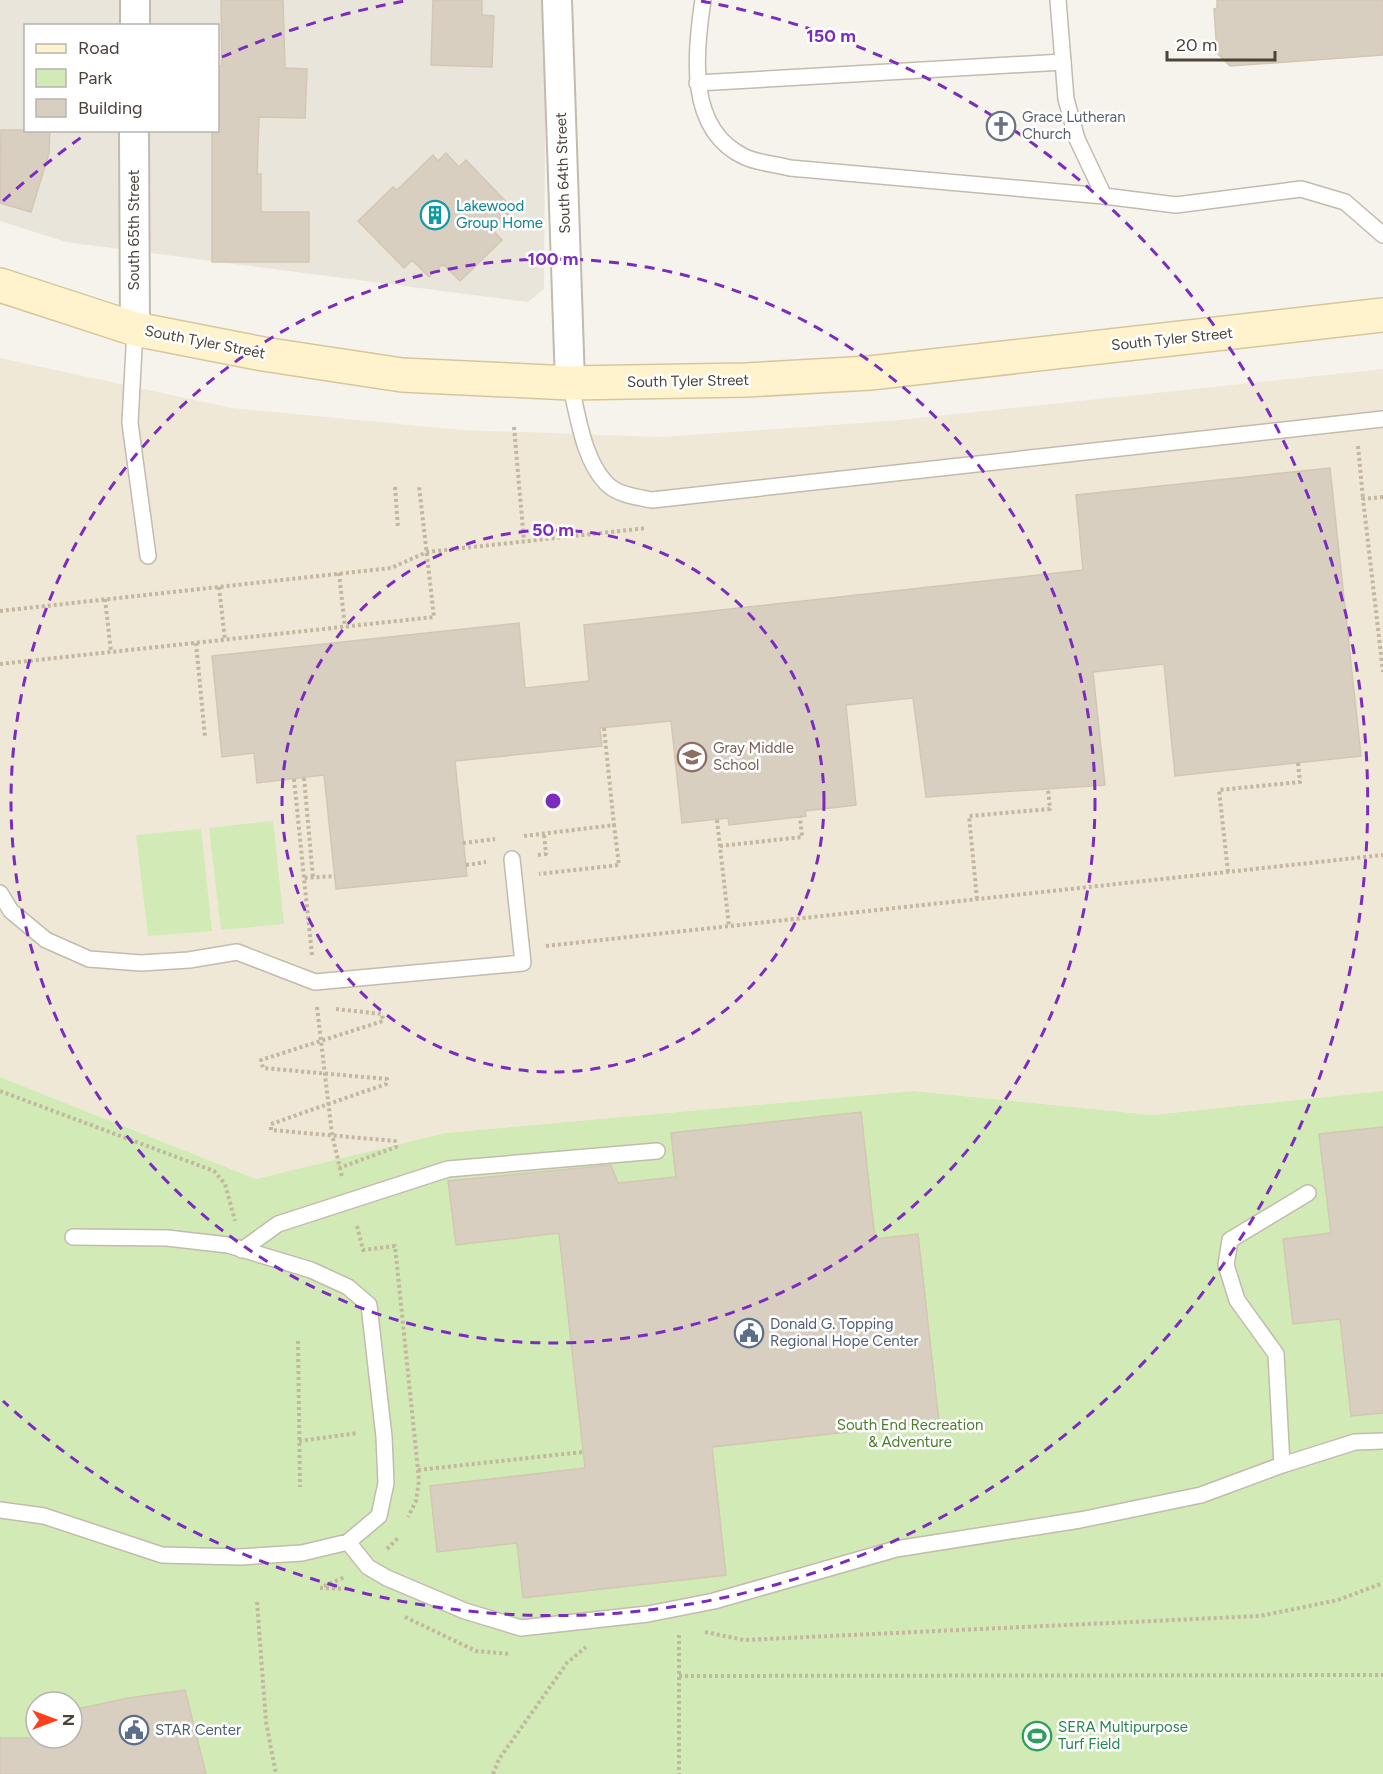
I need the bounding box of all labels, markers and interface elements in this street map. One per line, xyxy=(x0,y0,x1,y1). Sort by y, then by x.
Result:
legend xyxy=(24,24,219,132)
scale bar xyxy=(1167,24,1275,62)
text: 150 m xyxy=(806,25,856,47)
text: 20 m xyxy=(1176,34,1217,56)
text: Road xyxy=(78,37,119,59)
text: Park xyxy=(78,67,113,89)
text: Building xyxy=(78,97,143,119)
place label: Grace Lutheran Church xyxy=(1022,108,1126,143)
church icon: Grace Lutheran Church xyxy=(985,110,1017,142)
street label: South 64th Street xyxy=(552,112,574,234)
street label: South 65th Street xyxy=(125,169,143,290)
place label: Lakewood Group Home xyxy=(456,197,543,232)
building icon: Lakewood Group Home xyxy=(419,199,451,231)
text: 100 m xyxy=(528,248,578,270)
street label: South Tyler Street xyxy=(143,321,267,363)
street label: South Tyler Street xyxy=(1110,324,1234,354)
street label: South Tyler Street xyxy=(627,371,750,391)
text: 50 m xyxy=(532,519,574,541)
place label: Gray Middle School xyxy=(713,739,794,774)
school or university icon: Gray Middle School xyxy=(676,741,708,773)
centre of rings xyxy=(543,791,563,811)
place label: Donald G. Topping Regional Hope Center xyxy=(770,1315,919,1350)
public building icon: Donald G. Topping Regional Hope Center xyxy=(733,1317,765,1349)
park label: South End Recreation & Adventure xyxy=(837,1416,983,1451)
north arrow xyxy=(24,1690,84,1750)
text: N xyxy=(59,1714,78,1726)
public building icon: STAR Center xyxy=(118,1714,150,1746)
place label: SERA Multipurpose Turf Field xyxy=(1058,1718,1188,1753)
sports icon: SERA Multipurpose Turf Field xyxy=(1021,1720,1053,1752)
place label: STAR Center xyxy=(155,1721,241,1739)

